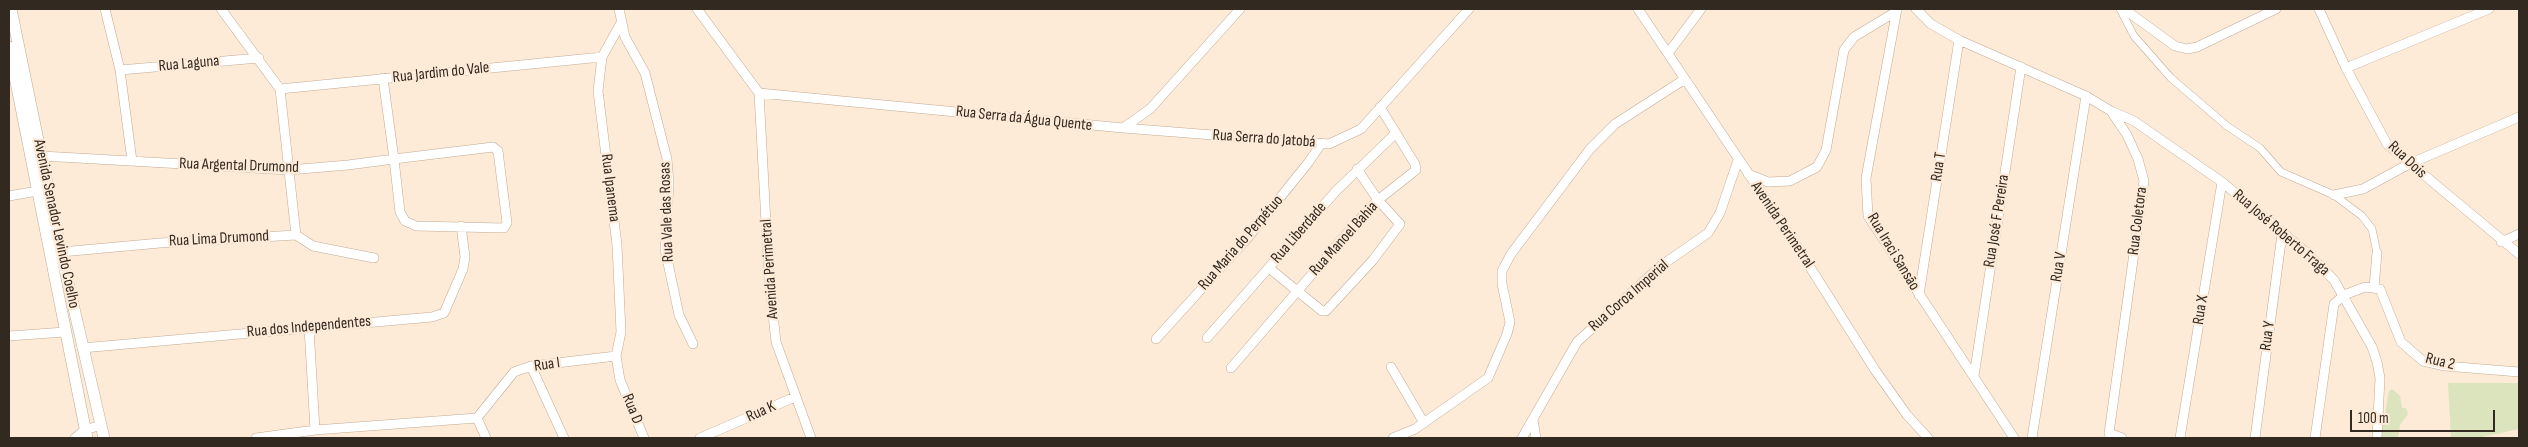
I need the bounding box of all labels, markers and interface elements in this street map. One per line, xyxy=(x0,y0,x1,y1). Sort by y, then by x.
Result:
street label: Rua Laguna xyxy=(158,52,220,76)
street label: Rua Jardim do Vale xyxy=(392,58,490,88)
street label: Rua Serra da Água Quente xyxy=(955,102,1093,136)
street label: Rua Serra do Jatobá xyxy=(1212,126,1316,152)
street label: Rua Dois xyxy=(2384,137,2430,183)
street label: Avenida Senador Levindo Coelho xyxy=(29,138,83,310)
street label: Rua T xyxy=(1927,151,1951,183)
street label: Rua Ipanema xyxy=(596,153,624,223)
street label: Rua Argental Drumond xyxy=(179,154,299,178)
street label: Rua Vale das Rosas xyxy=(656,162,678,262)
street label: Rua José F Pereira xyxy=(1980,173,2014,269)
street label: Avenida Perimetral xyxy=(1746,178,1818,272)
street label: Rua Coletora xyxy=(2124,186,2152,256)
street label: Rua José Roberto Fraga xyxy=(2229,186,2333,280)
street label: Rua Maria do Perpétuo xyxy=(1195,192,1287,294)
street label: Rua Liberdade xyxy=(1267,198,1331,268)
street label: Rua Manoel Bahia xyxy=(1306,198,1382,280)
street label: Rua Iraci Sansão xyxy=(1862,210,1924,294)
street label: Avenida Perimetral xyxy=(757,218,783,320)
street label: Rua Lima Drumond xyxy=(168,227,270,251)
street label: Rua V xyxy=(2047,251,2071,283)
street label: Rua Coroa Imperial xyxy=(1585,256,1673,336)
street label: Rua X xyxy=(2189,294,2213,326)
street label: Rua dos Independentes xyxy=(246,312,372,342)
street label: Rua Y xyxy=(2256,320,2280,352)
street label: Rua 2 xyxy=(2423,349,2457,375)
street label: Rua I xyxy=(533,354,561,376)
street label: Rua D xyxy=(617,391,647,427)
street label: Rua K xyxy=(743,397,779,427)
scale bar xyxy=(2353,400,2498,432)
text: 100 m xyxy=(2358,409,2389,428)

